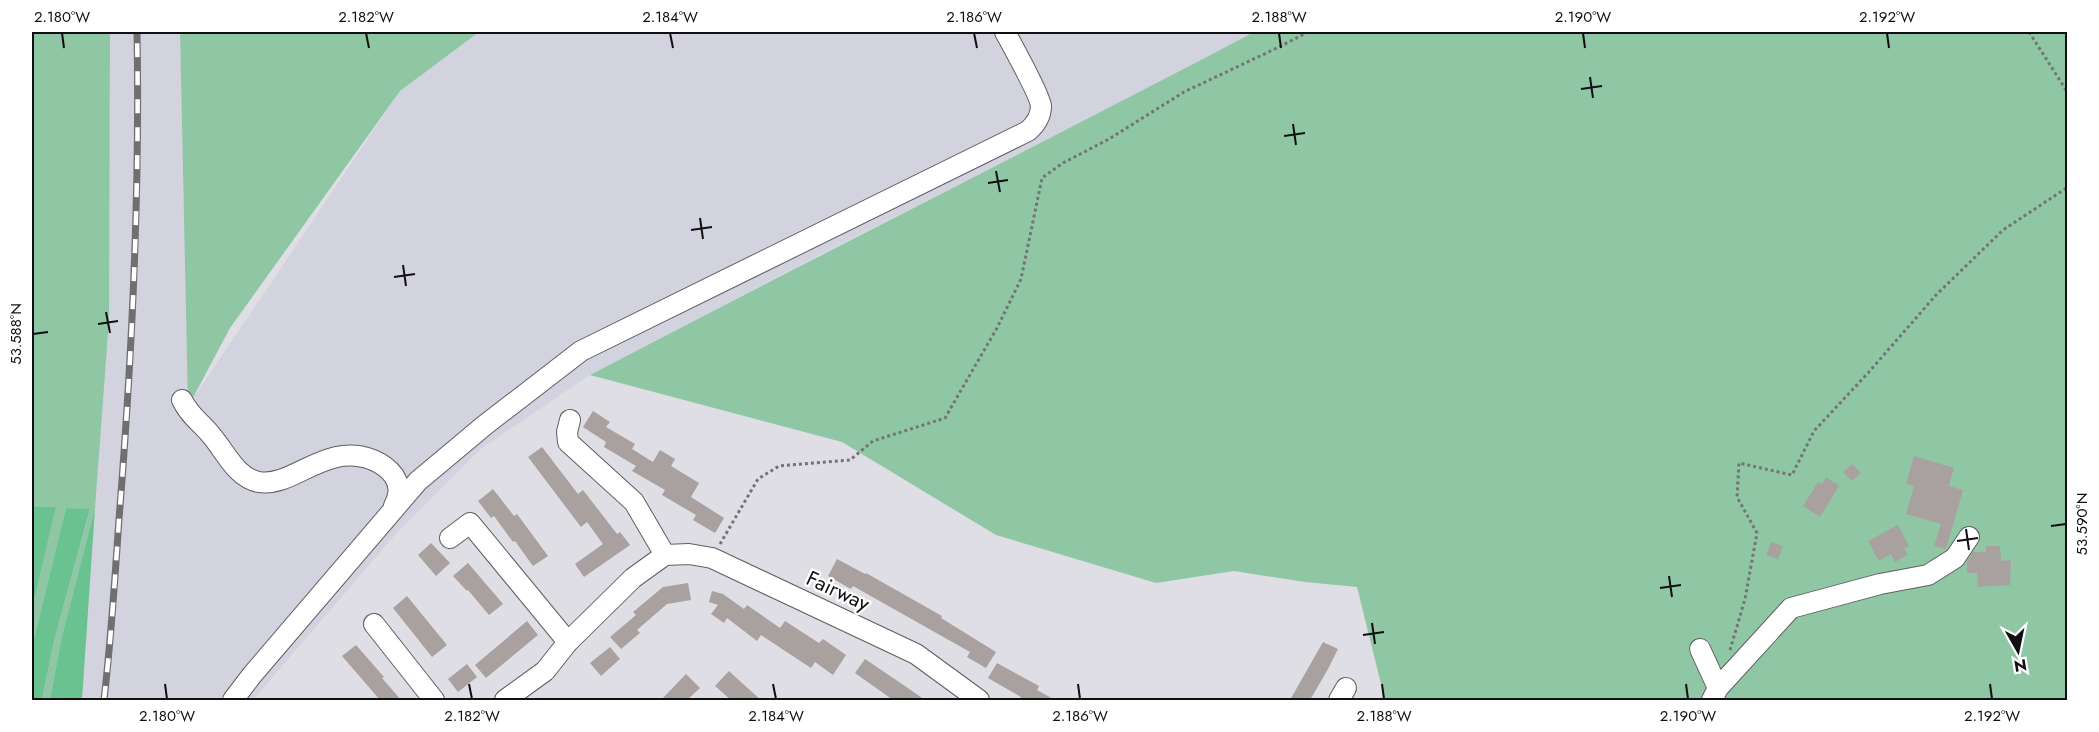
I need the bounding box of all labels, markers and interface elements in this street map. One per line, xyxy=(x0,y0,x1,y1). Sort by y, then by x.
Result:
text: 2.180°W xyxy=(34,6,90,28)
text: 2.182°W xyxy=(338,6,394,28)
text: 2.184°W xyxy=(642,6,698,28)
text: 2.186°W xyxy=(946,6,1002,28)
text: 2.188°W xyxy=(1251,6,1307,28)
text: 2.190°W xyxy=(1555,6,1611,28)
text: 2.192°W xyxy=(1859,6,1915,28)
text: 53.588°N xyxy=(5,303,27,365)
text: 53.590°N xyxy=(2071,493,2093,555)
street label: Fairway xyxy=(801,563,875,619)
north arrow xyxy=(1988,621,2048,681)
text: N xyxy=(2012,653,2028,678)
text: 2.180°W xyxy=(139,705,195,727)
text: 2.182°W xyxy=(444,705,500,727)
text: 2.184°W xyxy=(748,705,804,727)
text: 2.186°W xyxy=(1052,705,1108,727)
text: 2.188°W xyxy=(1356,705,1412,727)
text: 2.190°W xyxy=(1660,705,1716,727)
text: 2.192°W xyxy=(1964,705,2020,727)

